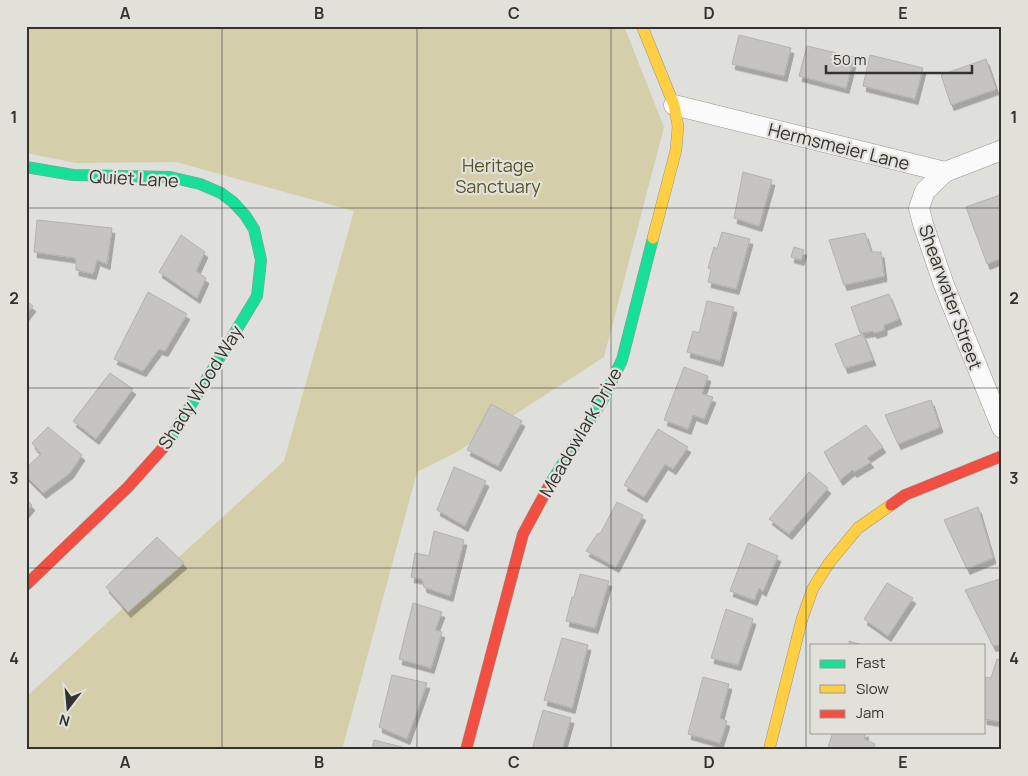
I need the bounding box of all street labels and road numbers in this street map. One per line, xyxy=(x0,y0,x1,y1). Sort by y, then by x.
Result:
street label: Hermsmeier Lane xyxy=(766,117,912,175)
street label: Quiet Lane xyxy=(89,164,179,192)
street label: Shearwater Street xyxy=(914,221,988,373)
street label: Shady Wood Way xyxy=(152,320,248,454)
street label: Meadowlark Drive xyxy=(533,363,627,501)

